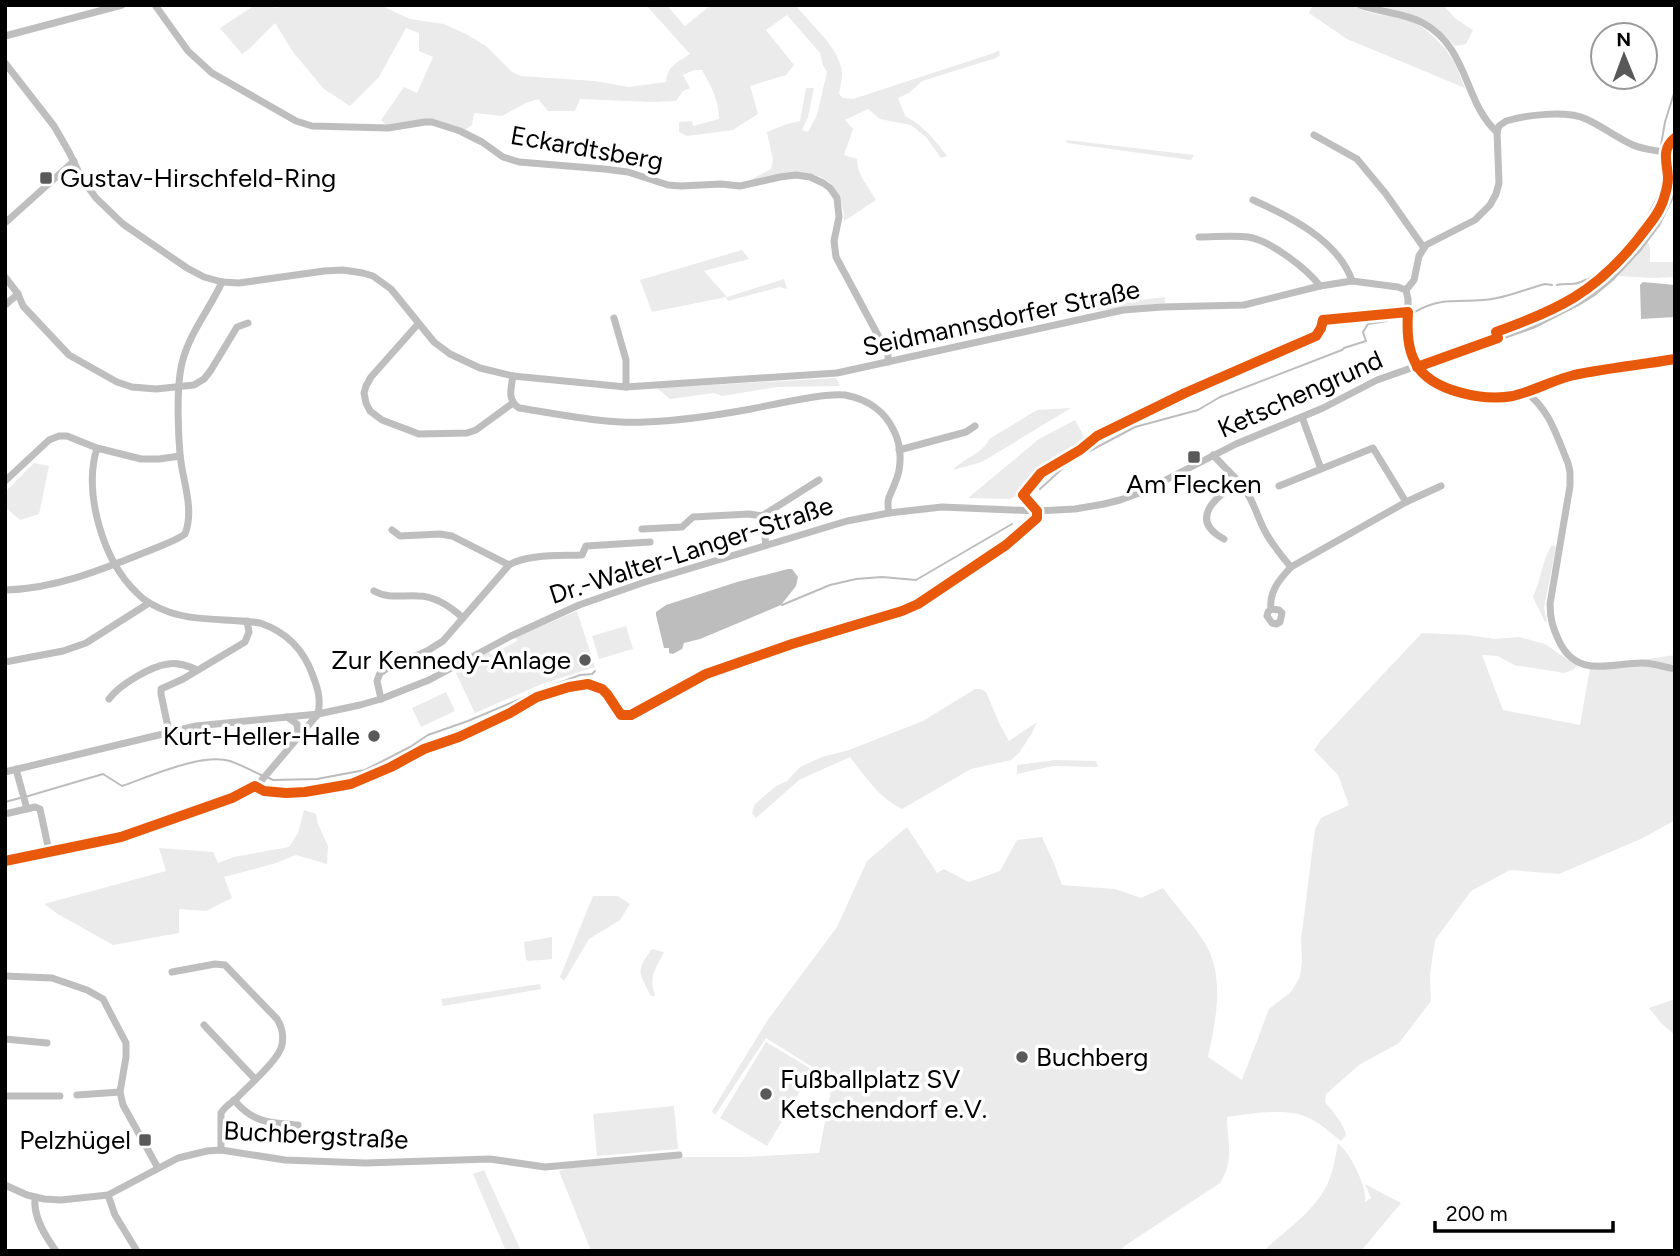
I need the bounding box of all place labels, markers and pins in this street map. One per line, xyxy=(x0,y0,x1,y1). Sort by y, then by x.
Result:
place label: Gustav-Hirschfeld-Ring xyxy=(60,162,336,194)
marker: Gustav-Hirschfeld-Ring xyxy=(38,170,54,186)
marker: Am Flecken xyxy=(1186,449,1202,465)
place label: Am Flecken xyxy=(1126,468,1262,500)
place label: Zur Kennedy-Anlage xyxy=(331,644,571,676)
marker: Zur Kennedy-Anlage xyxy=(577,652,593,668)
place label: Kurt-Heller-Halle xyxy=(163,720,360,752)
marker: Kurt-Heller-Halle xyxy=(366,728,382,744)
place label: Buchberg xyxy=(1036,1041,1148,1073)
marker: Buchberg xyxy=(1014,1049,1030,1065)
place label: Fußballplatz SV Ketschendorf e.V. xyxy=(780,1063,987,1125)
marker: Fußballplatz SV Ketschendorf e.V. xyxy=(758,1086,774,1102)
place label: Pelzhügel xyxy=(19,1124,131,1156)
marker: Pelzhügel xyxy=(137,1132,153,1148)

